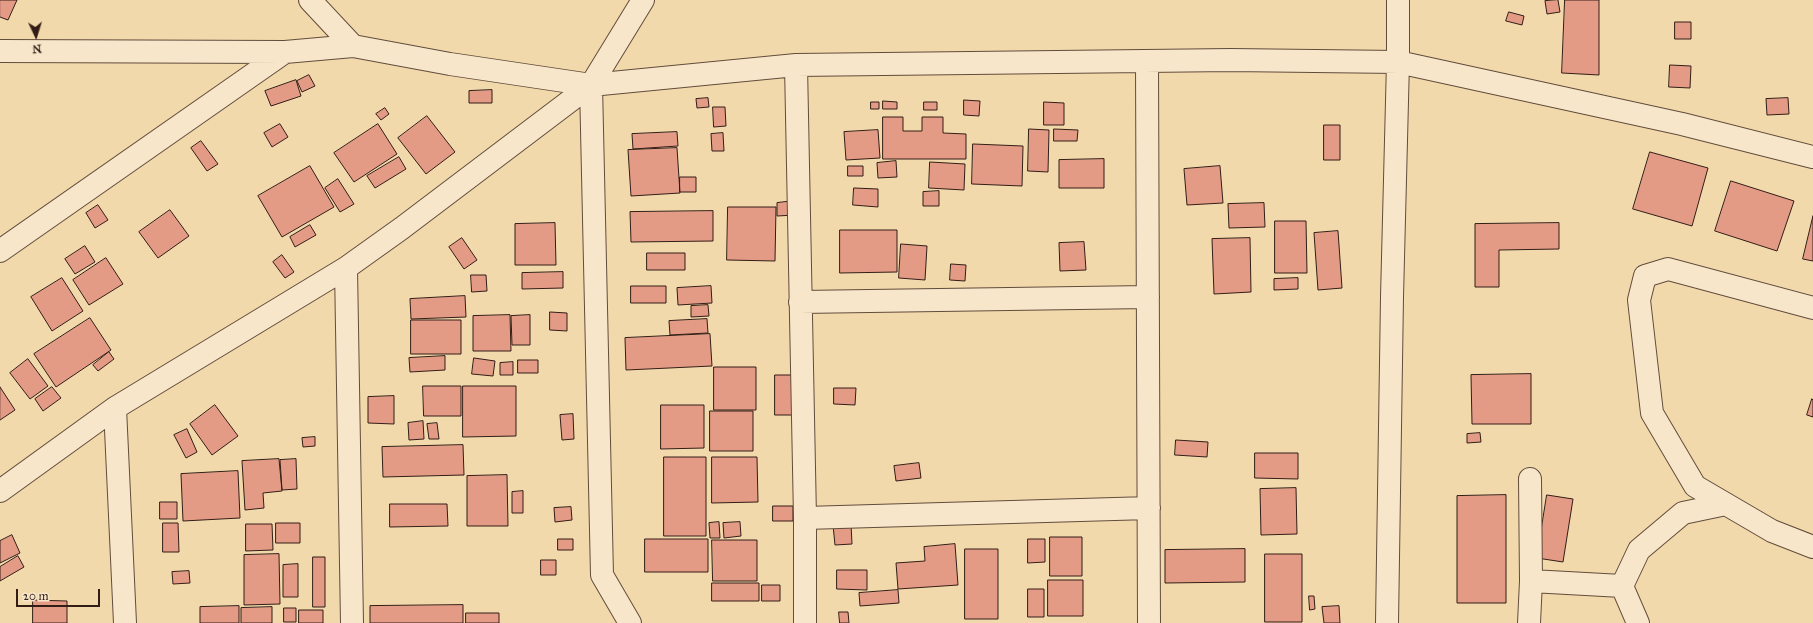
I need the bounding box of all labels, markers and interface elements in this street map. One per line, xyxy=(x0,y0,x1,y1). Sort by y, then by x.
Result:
north arrow xyxy=(16,16,56,56)
text: N xyxy=(32,42,42,55)
scale bar xyxy=(18,581,102,607)
text: 20 m xyxy=(23,589,49,603)

